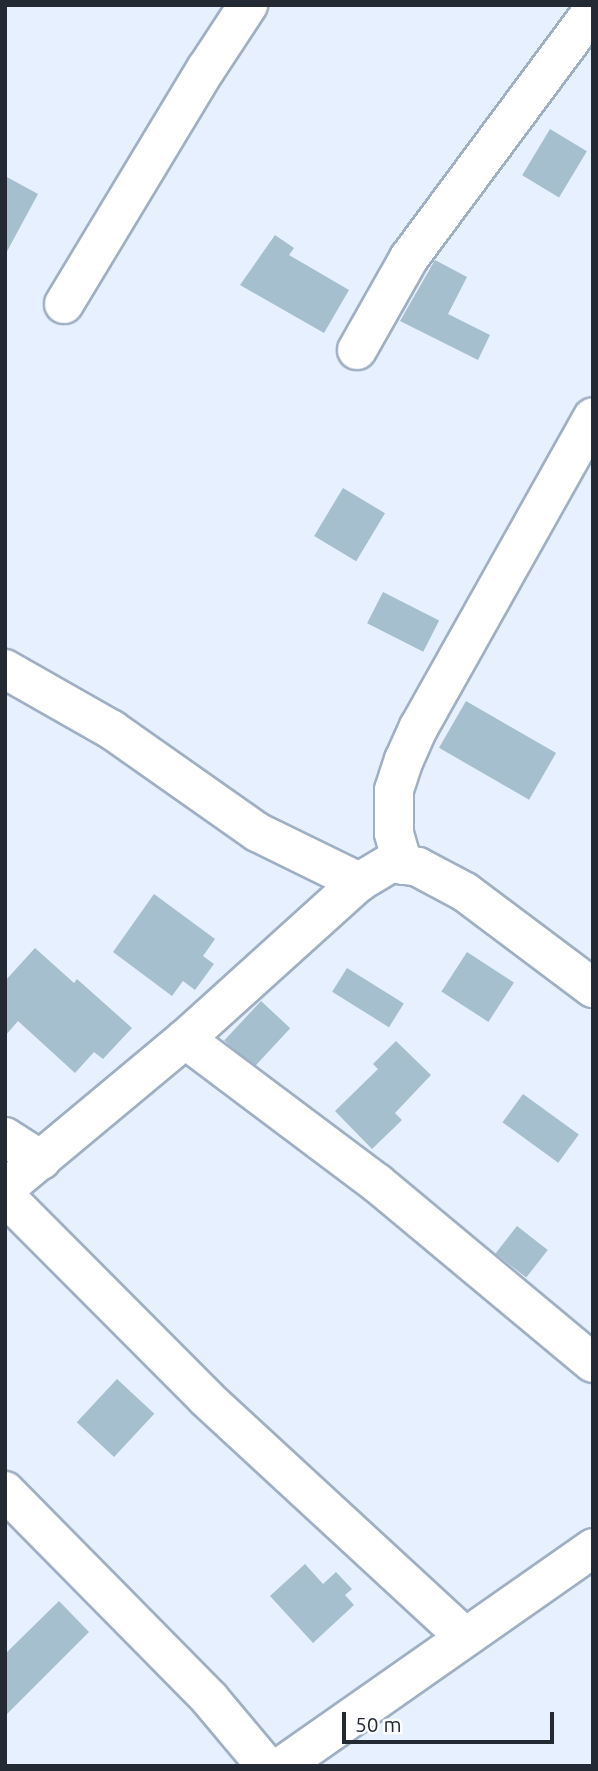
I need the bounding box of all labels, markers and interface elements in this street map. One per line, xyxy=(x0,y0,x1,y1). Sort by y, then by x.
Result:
scale bar xyxy=(346,1698,558,1742)
text: 50 m xyxy=(355,1712,402,1736)

